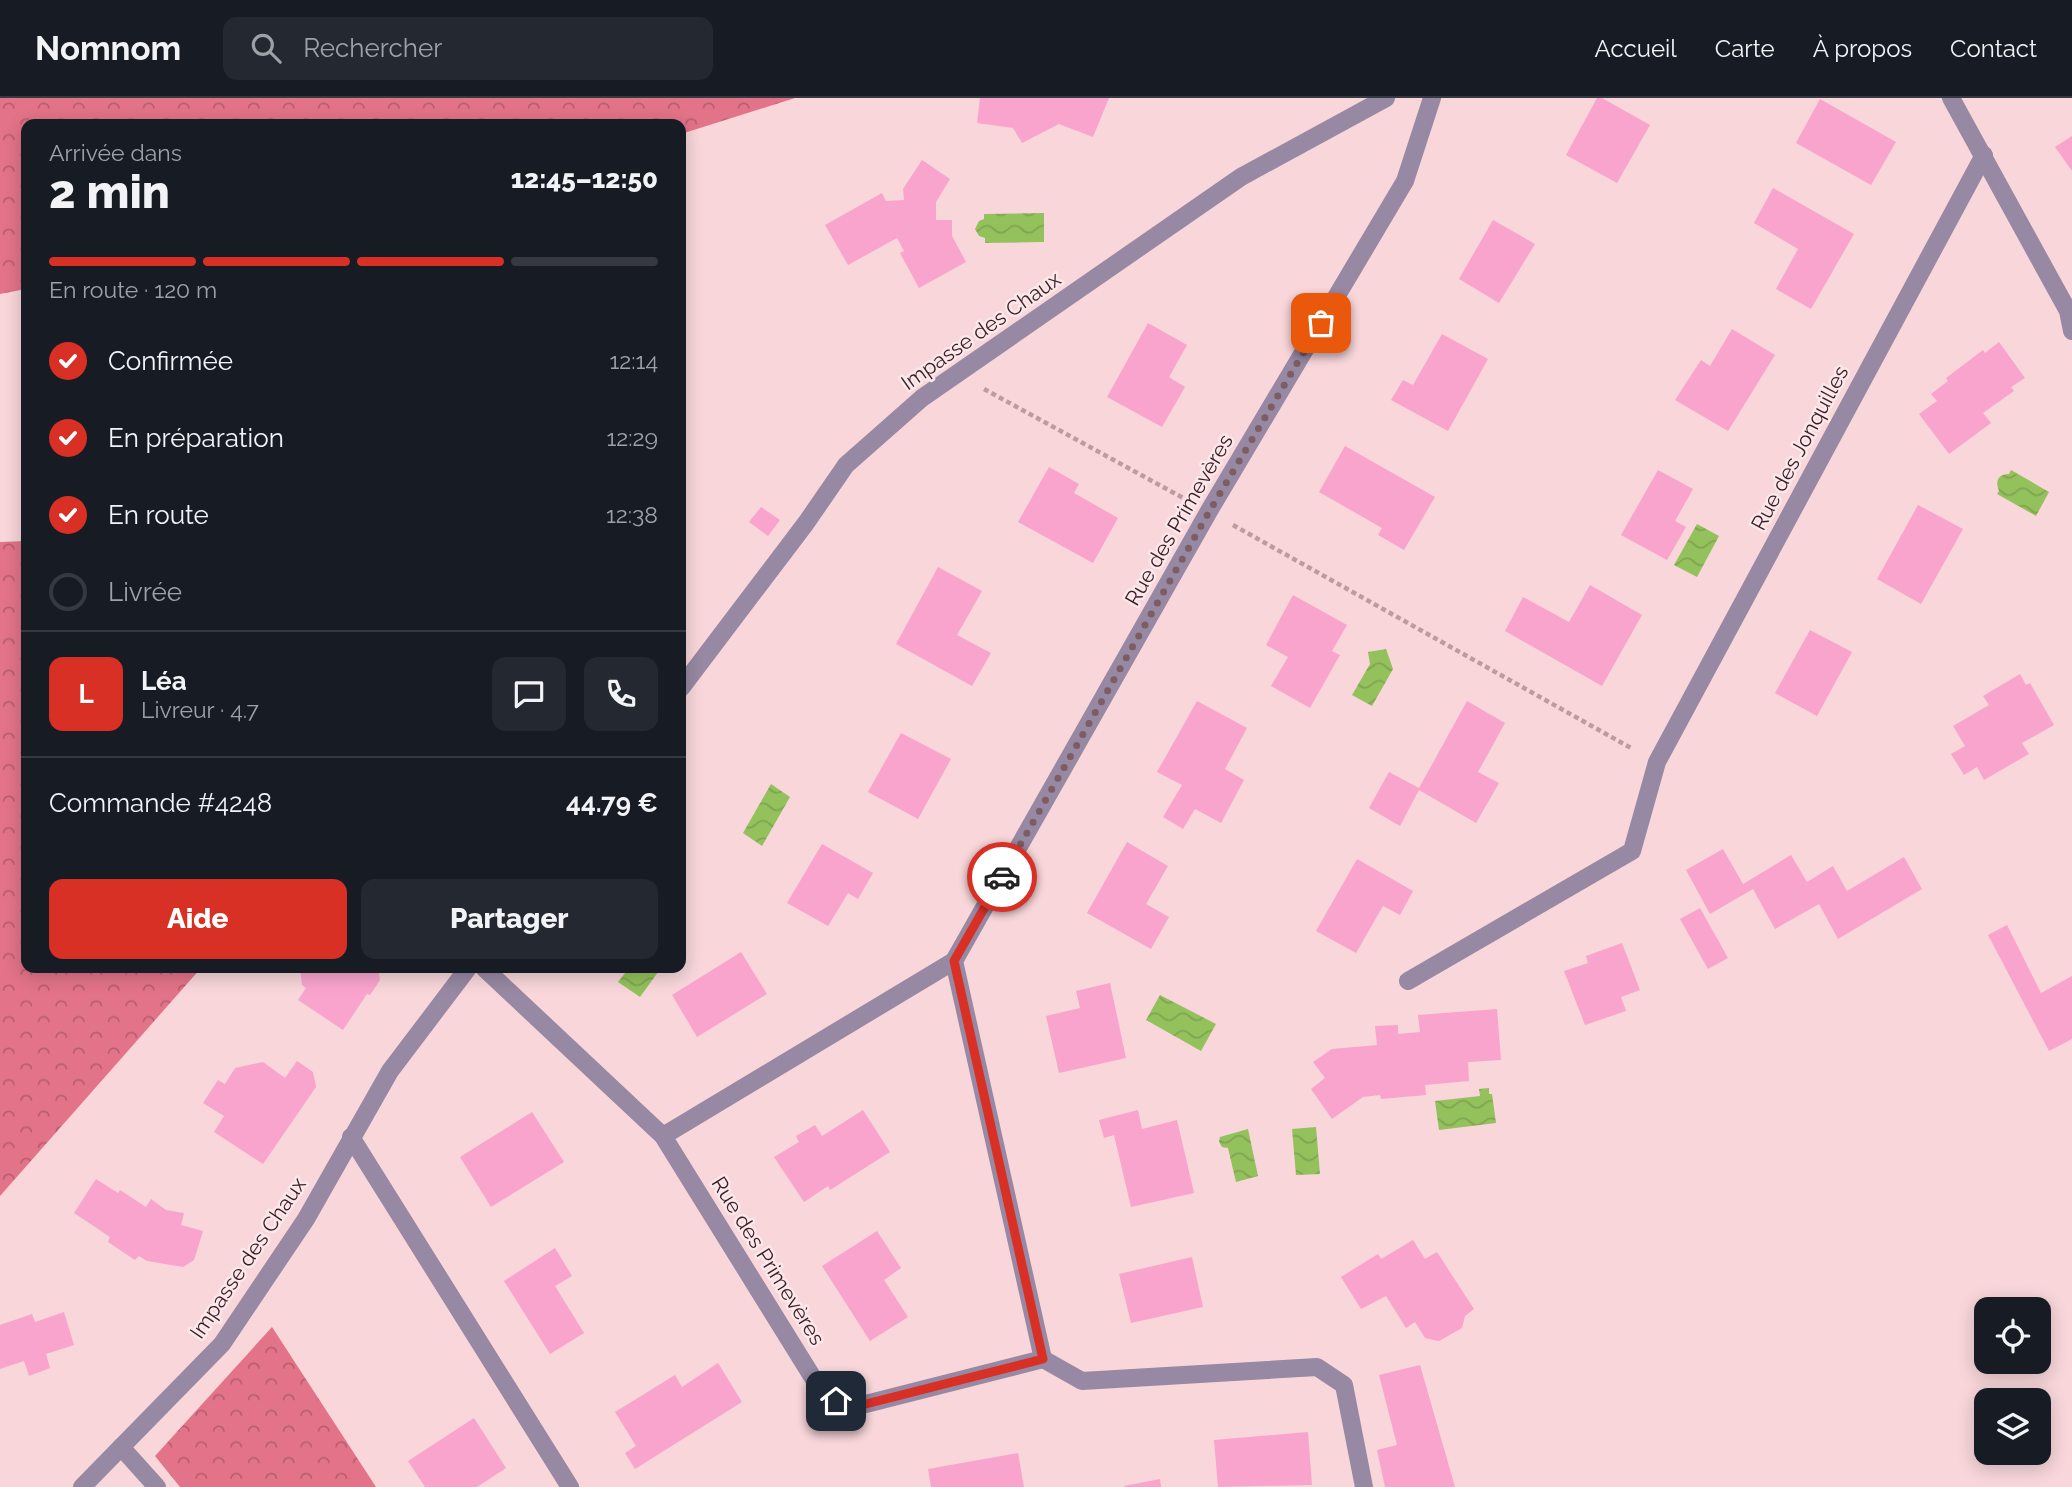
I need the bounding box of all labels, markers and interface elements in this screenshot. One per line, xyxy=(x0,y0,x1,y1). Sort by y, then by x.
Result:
search box xyxy=(223,17,713,80)
text: Nomnom xyxy=(35,29,181,68)
icon: search xyxy=(247,29,285,67)
text: Rechercher xyxy=(303,33,442,63)
text: Accueil xyxy=(1595,34,1677,63)
text: Carte xyxy=(1715,34,1775,63)
text: À propos xyxy=(1813,34,1912,63)
text: Contact xyxy=(1950,34,2037,63)
text: Arrivée dans xyxy=(49,139,182,166)
text: 12:45–12:50 xyxy=(511,164,658,194)
text: 2 min xyxy=(49,165,170,219)
street label: Impasse des Chaux xyxy=(896,266,1066,395)
text: En route · 120 m xyxy=(49,276,217,303)
pin xyxy=(1291,293,1351,353)
icon: bag xyxy=(1302,304,1340,342)
icon: check xyxy=(49,342,87,380)
text: Confirmée xyxy=(108,346,233,376)
text: 12:14 xyxy=(609,347,658,374)
street label: Rue des Jonquilles xyxy=(1746,361,1853,534)
icon: check xyxy=(49,419,87,457)
text: En préparation xyxy=(108,423,284,453)
text: 12:29 xyxy=(606,424,658,451)
street label: Rue des Primevères xyxy=(1119,430,1238,610)
icon: check xyxy=(49,496,87,534)
text: En route xyxy=(108,500,209,530)
text: 12:38 xyxy=(606,501,658,528)
text: Livrée xyxy=(108,577,182,607)
button: chat xyxy=(492,657,566,731)
button: phone xyxy=(584,657,658,731)
text: Léa xyxy=(141,666,187,696)
text: L xyxy=(78,679,94,709)
text: Livreur · 4.7 xyxy=(141,696,259,723)
text: Commande #4248 xyxy=(49,788,272,818)
text: 44.79 € xyxy=(566,788,658,818)
courier xyxy=(967,842,1037,912)
icon: car xyxy=(983,858,1021,896)
button: Aide xyxy=(49,879,347,959)
button: Partager xyxy=(361,879,658,959)
street label: Impasse des Chaux xyxy=(184,1172,311,1343)
street label: Rue des Primevères xyxy=(707,1172,830,1349)
map controls xyxy=(1974,1297,2051,1465)
button: locate xyxy=(1974,1297,2051,1374)
pin xyxy=(806,1371,866,1431)
icon: home xyxy=(817,1382,855,1420)
button: layers xyxy=(1974,1388,2051,1465)

